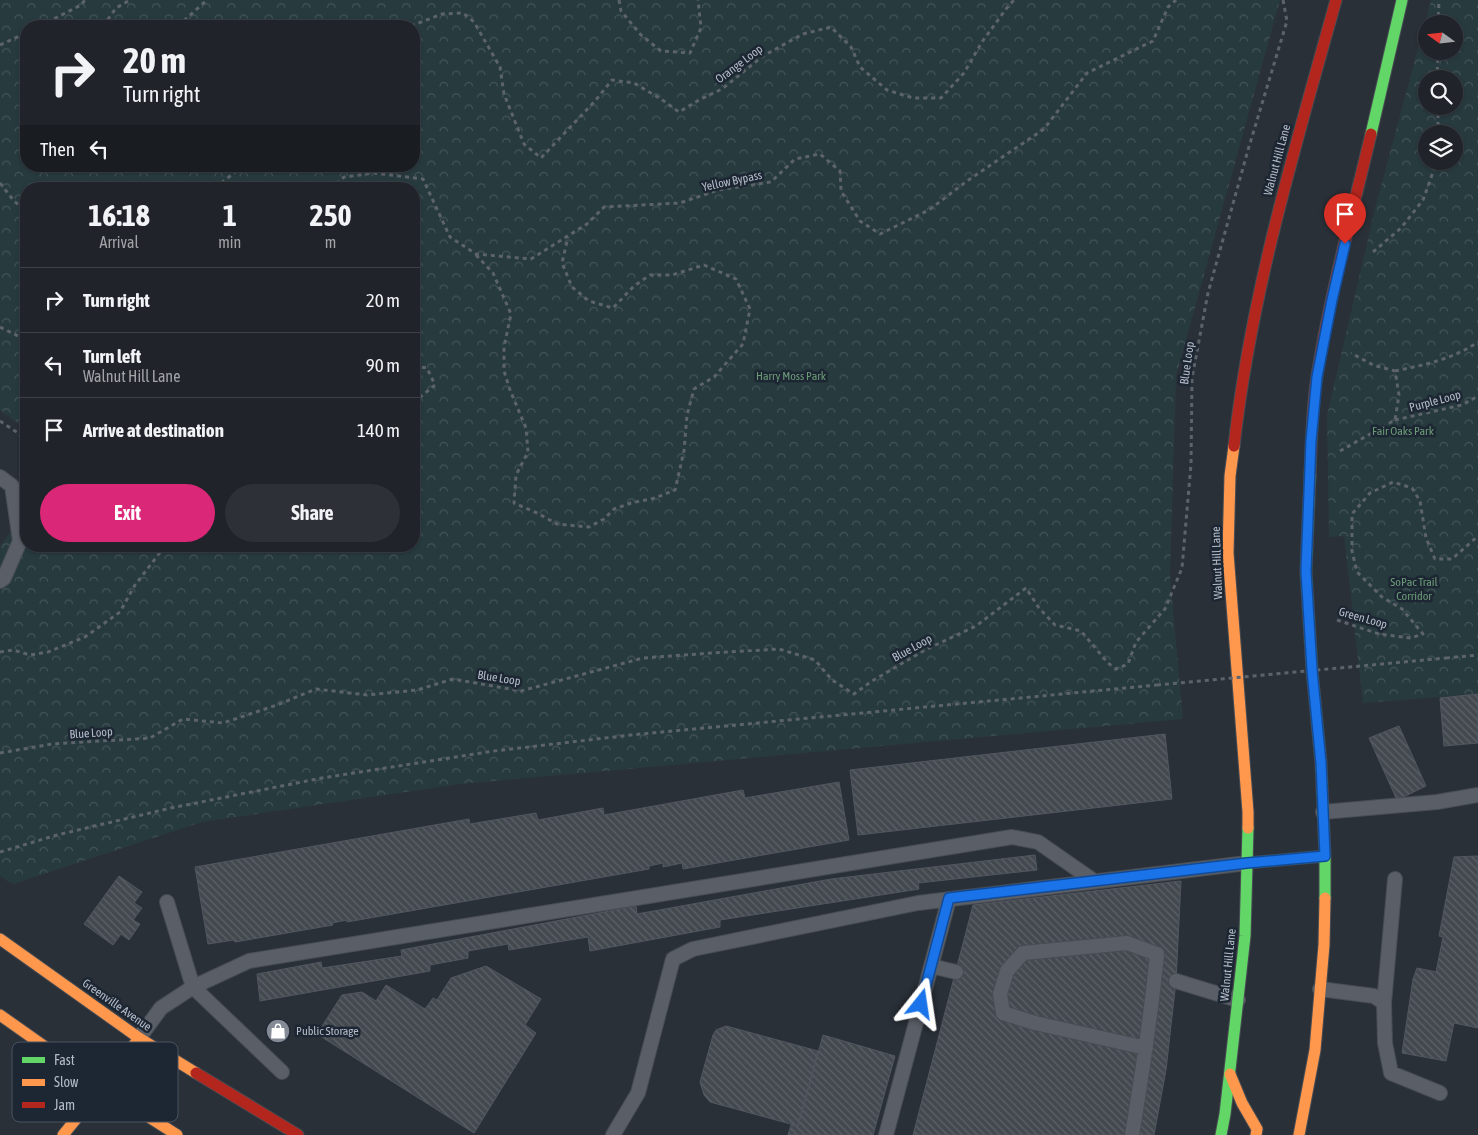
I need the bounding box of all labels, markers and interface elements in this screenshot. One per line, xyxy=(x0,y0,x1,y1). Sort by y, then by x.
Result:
north arrow xyxy=(1418,15,1462,60)
map controls xyxy=(1418,15,1463,170)
icon: right xyxy=(40,40,105,105)
text: 20 m xyxy=(123,40,186,80)
street label: Orange Loop xyxy=(713,42,766,86)
button: search xyxy=(1418,70,1463,115)
text: Turn right xyxy=(123,81,200,107)
street label: Walnut Hill Lane xyxy=(1261,123,1293,197)
button: layers xyxy=(1418,125,1463,170)
icon: left xyxy=(85,135,113,163)
text: Then xyxy=(40,138,75,160)
street label: Yellow Bypass xyxy=(701,168,763,194)
pin xyxy=(1324,193,1366,244)
text: 16:18 xyxy=(88,198,150,232)
text: 1 xyxy=(223,198,237,232)
text: 250 xyxy=(309,198,352,232)
icon: arrive xyxy=(1331,200,1359,228)
text: Arrival xyxy=(100,233,139,251)
text: min xyxy=(218,233,241,251)
text: m xyxy=(325,233,336,251)
icon: right xyxy=(40,286,68,314)
text: Turn right xyxy=(83,289,150,311)
text: 20 m xyxy=(366,289,400,311)
street label: Blue Loop xyxy=(1177,340,1197,385)
text: Turn left xyxy=(83,345,141,367)
icon: left xyxy=(40,351,68,379)
text: 90 m xyxy=(366,354,400,376)
text: Walnut Hill Lane xyxy=(83,367,180,385)
park label: Harry Moss Park xyxy=(756,369,827,383)
street label: Purple Loop xyxy=(1408,387,1463,415)
icon: arrive xyxy=(40,416,68,444)
text: Arrive at destination xyxy=(83,419,224,441)
text: 140 m xyxy=(357,419,400,441)
park label: Fair Oaks Park xyxy=(1372,424,1435,438)
button: Exit xyxy=(40,484,215,542)
button: Share xyxy=(225,484,400,542)
street label: Walnut Hill Lane xyxy=(1209,526,1225,600)
park label: SoPac Trail Corridor xyxy=(1390,575,1438,603)
street label: Green Loop xyxy=(1337,604,1389,632)
street label: Blue Loop xyxy=(890,631,935,665)
street label: Blue Loop xyxy=(476,668,522,688)
street label: Blue Loop xyxy=(69,724,113,741)
street label: Walnut Hill Lane xyxy=(1217,928,1239,1002)
street label: Greenville Avenue xyxy=(80,976,154,1034)
position arrow xyxy=(894,977,946,1029)
shop icon: Public Storage xyxy=(265,1018,291,1044)
place label: Public Storage xyxy=(296,1024,359,1038)
legend xyxy=(12,1042,178,1122)
text: Fast xyxy=(54,1052,75,1068)
text: Slow xyxy=(54,1074,79,1090)
text: Jam xyxy=(54,1097,75,1113)

